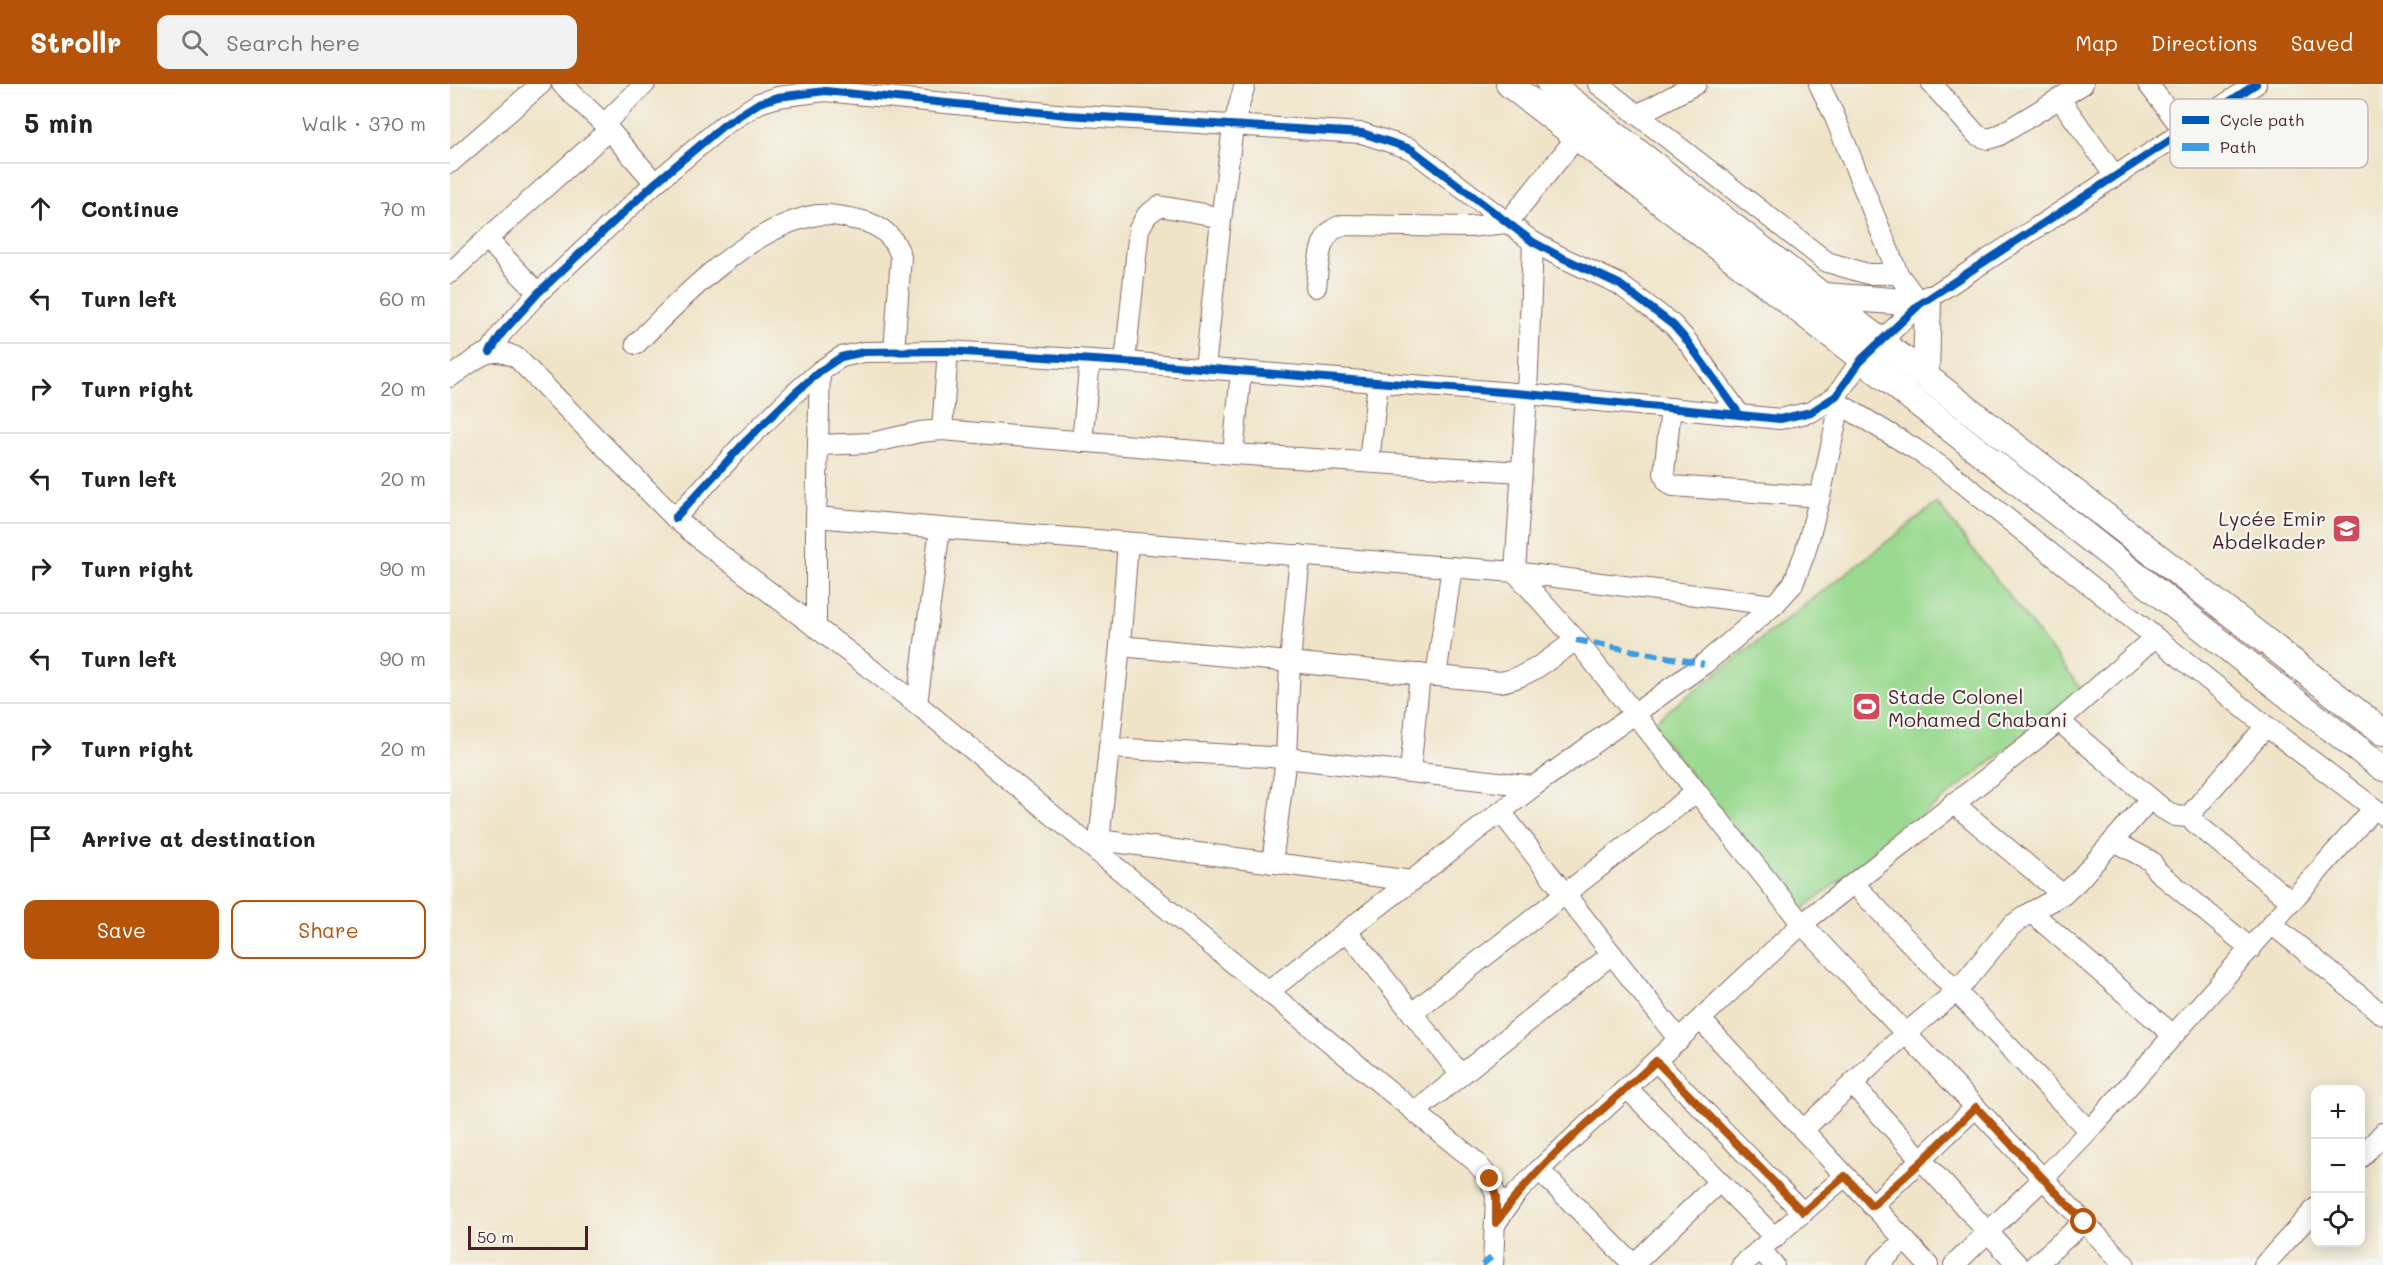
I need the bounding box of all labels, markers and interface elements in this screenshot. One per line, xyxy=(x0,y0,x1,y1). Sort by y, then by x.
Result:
search box xyxy=(157,15,577,69)
text: Strollr xyxy=(30,24,121,60)
icon: search xyxy=(178,26,211,59)
text: Search here xyxy=(226,28,360,57)
text: Map xyxy=(2075,29,2118,56)
text: Directions xyxy=(2151,29,2258,56)
text: Saved xyxy=(2291,29,2353,56)
legend xyxy=(2170,99,2368,168)
text: 5 min xyxy=(24,106,93,140)
text: Cycle path xyxy=(2220,109,2304,130)
text: Walk · 370 m xyxy=(301,110,426,136)
text: Path xyxy=(2220,136,2256,157)
icon: ahead xyxy=(24,192,57,225)
text: Continue xyxy=(81,194,179,223)
text: 70 m xyxy=(380,195,426,221)
icon: left xyxy=(24,282,57,315)
text: Turn left xyxy=(81,284,177,313)
text: 60 m xyxy=(379,285,426,311)
icon: right xyxy=(24,372,57,405)
text: Turn right xyxy=(81,374,193,403)
text: 20 m xyxy=(380,375,426,401)
icon: left xyxy=(24,462,57,495)
text: Turn left xyxy=(81,464,177,493)
text: 20 m xyxy=(380,465,426,491)
place label: Lycée Emir Abdelkader xyxy=(2211,505,2326,554)
school or university icon: Lycée Emir Abdelkader xyxy=(2331,513,2363,545)
icon: right xyxy=(24,552,57,585)
text: Turn right xyxy=(81,554,193,583)
text: 90 m xyxy=(380,555,426,581)
icon: left xyxy=(24,642,57,675)
text: Turn left xyxy=(81,644,177,673)
text: 90 m xyxy=(380,645,426,671)
place label: Stade Colonel Mohamed Chabani xyxy=(1888,683,2067,732)
sports icon: Stade Colonel Mohamed Chabani xyxy=(1851,691,1883,723)
icon: right xyxy=(24,732,57,765)
text: Turn right xyxy=(81,734,193,763)
text: 20 m xyxy=(380,735,426,761)
icon: arrive xyxy=(24,822,57,855)
text: Arrive at destination xyxy=(81,824,316,853)
button: Save xyxy=(24,900,219,959)
button: Share xyxy=(231,900,426,959)
map controls xyxy=(2311,1085,2365,1247)
button: + xyxy=(2311,1085,2365,1139)
button: − xyxy=(2311,1139,2365,1193)
route end xyxy=(1476,1165,1502,1191)
button: locate xyxy=(2311,1193,2365,1247)
route start xyxy=(2070,1208,2096,1234)
scale bar xyxy=(468,1223,588,1250)
text: 50 m xyxy=(477,1226,514,1247)

